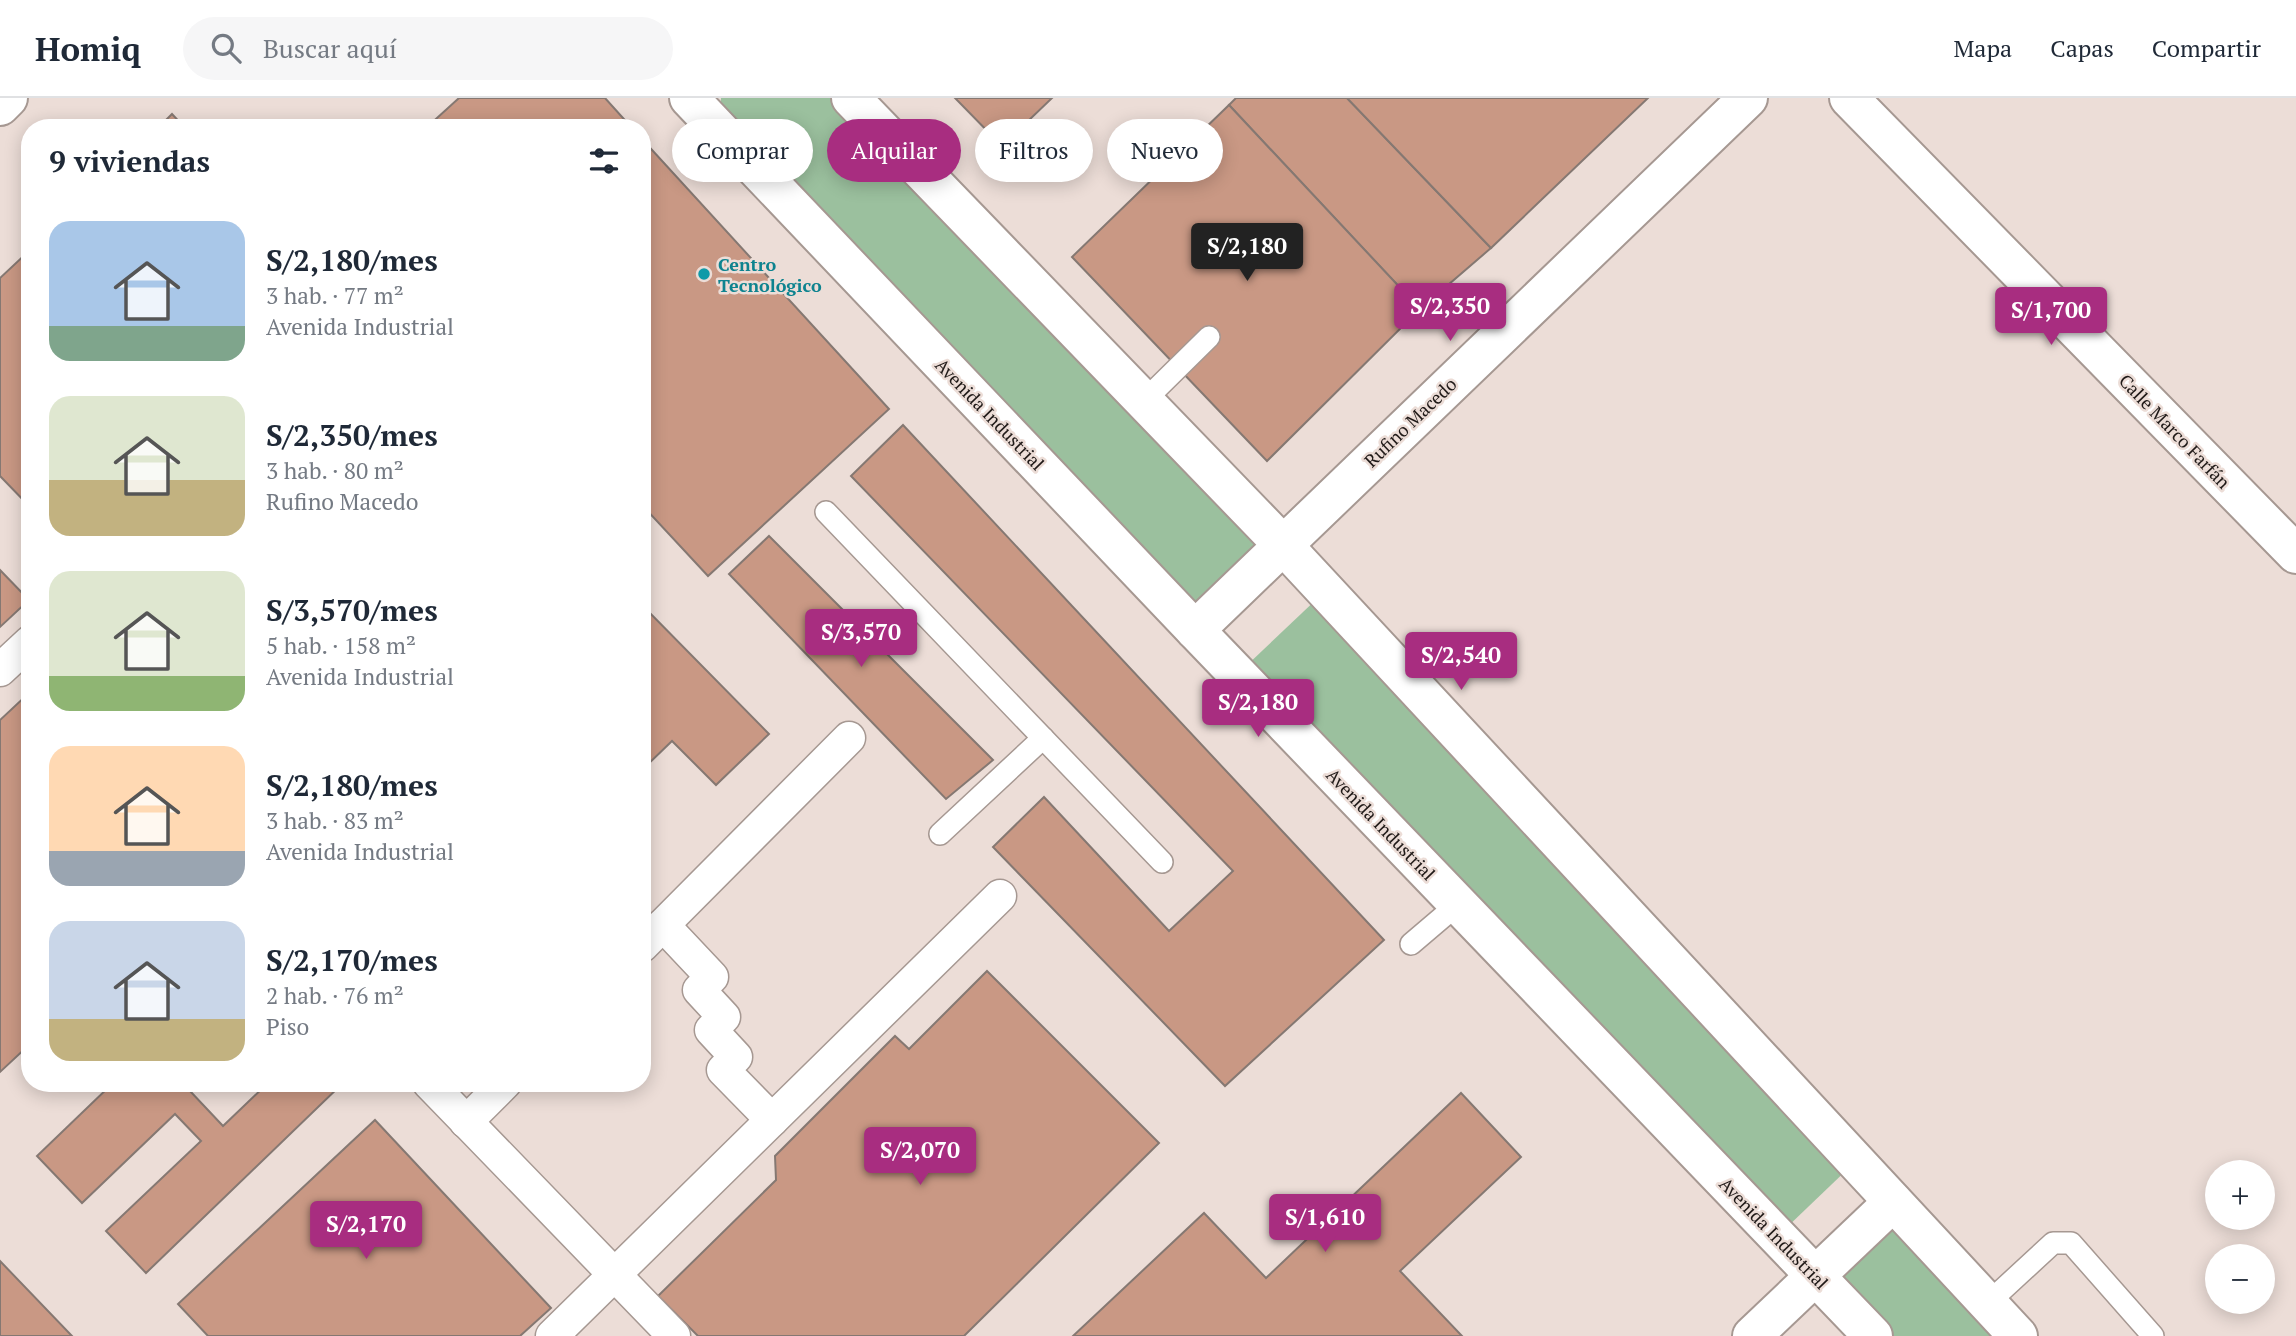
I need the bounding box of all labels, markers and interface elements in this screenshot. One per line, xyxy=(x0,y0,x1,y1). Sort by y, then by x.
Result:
search box xyxy=(183,17,673,80)
text: Homiq xyxy=(35,27,141,70)
icon: search xyxy=(207,29,245,67)
text: Buscar aquí xyxy=(263,31,397,65)
text: Mapa xyxy=(1954,32,2012,64)
text: Capas xyxy=(2050,32,2114,64)
text: Compartir xyxy=(2152,32,2261,64)
chip: Comprar xyxy=(672,119,813,182)
chip: Alquilar xyxy=(827,119,961,182)
chip: Filtros xyxy=(975,119,1093,182)
chip: Nuevo xyxy=(1107,119,1223,182)
text: 9 viviendas xyxy=(49,141,210,181)
icon: filters xyxy=(585,142,623,180)
pin: S/2,180 xyxy=(1182,223,1312,283)
text: S/2,180 xyxy=(1207,230,1287,261)
text: S/2,180/mes xyxy=(266,240,438,280)
icon: home xyxy=(105,249,189,333)
place label: Centro Tecnológico xyxy=(718,252,822,297)
marker: Centro Tecnológico xyxy=(696,266,712,282)
text: 3 hab. · 77 m² xyxy=(266,280,404,311)
pin: S/2,350 xyxy=(1385,284,1515,343)
pin: S/1,700 xyxy=(1986,288,2116,347)
text: S/2,350 xyxy=(1410,290,1490,321)
text: S/1,700 xyxy=(2011,294,2091,325)
text: Avenida Industrial xyxy=(266,311,454,342)
street label: Avenida Industrial xyxy=(930,353,1050,475)
street label: Calle Marco Farfán xyxy=(2114,368,2236,494)
street label: Rufino Macedo xyxy=(1359,372,1461,472)
text: S/2,350/mes xyxy=(266,415,438,455)
icon: home xyxy=(105,424,189,508)
text: 3 hab. · 80 m² xyxy=(266,455,404,486)
text: Rufino Macedo xyxy=(266,486,419,517)
text: S/3,570/mes xyxy=(266,590,438,630)
icon: home xyxy=(105,599,189,683)
pin: S/3,570 xyxy=(796,610,926,669)
text: S/3,570 xyxy=(821,616,901,647)
text: 5 hab. · 158 m² xyxy=(266,630,416,661)
pin: S/2,540 xyxy=(1396,632,1526,692)
text: S/2,540 xyxy=(1421,639,1501,670)
text: Avenida Industrial xyxy=(266,661,454,692)
pin: S/2,180 xyxy=(1193,680,1323,739)
text: S/2,180 xyxy=(1218,686,1298,717)
street label: Avenida Industrial xyxy=(1321,763,1441,885)
text: S/2,180/mes xyxy=(266,765,438,805)
icon: home xyxy=(105,774,189,858)
text: 3 hab. · 83 m² xyxy=(266,805,404,836)
text: Avenida Industrial xyxy=(266,836,454,867)
text: S/2,170/mes xyxy=(266,940,438,980)
icon: home xyxy=(105,949,189,1033)
text: 2 hab. · 76 m² xyxy=(266,980,404,1011)
text: Piso xyxy=(266,1011,309,1042)
pin: S/2,070 xyxy=(855,1128,985,1187)
text: S/2,070 xyxy=(880,1134,960,1165)
map controls xyxy=(2205,1160,2275,1314)
button: + xyxy=(2205,1160,2275,1230)
street label: Avenida Industrial xyxy=(1714,1172,1834,1294)
pin: S/1,610 xyxy=(1260,1194,1390,1254)
text: S/1,610 xyxy=(1285,1201,1365,1232)
pin: S/2,170 xyxy=(301,1202,431,1261)
text: S/2,170 xyxy=(326,1208,406,1239)
button: − xyxy=(2205,1244,2275,1314)

